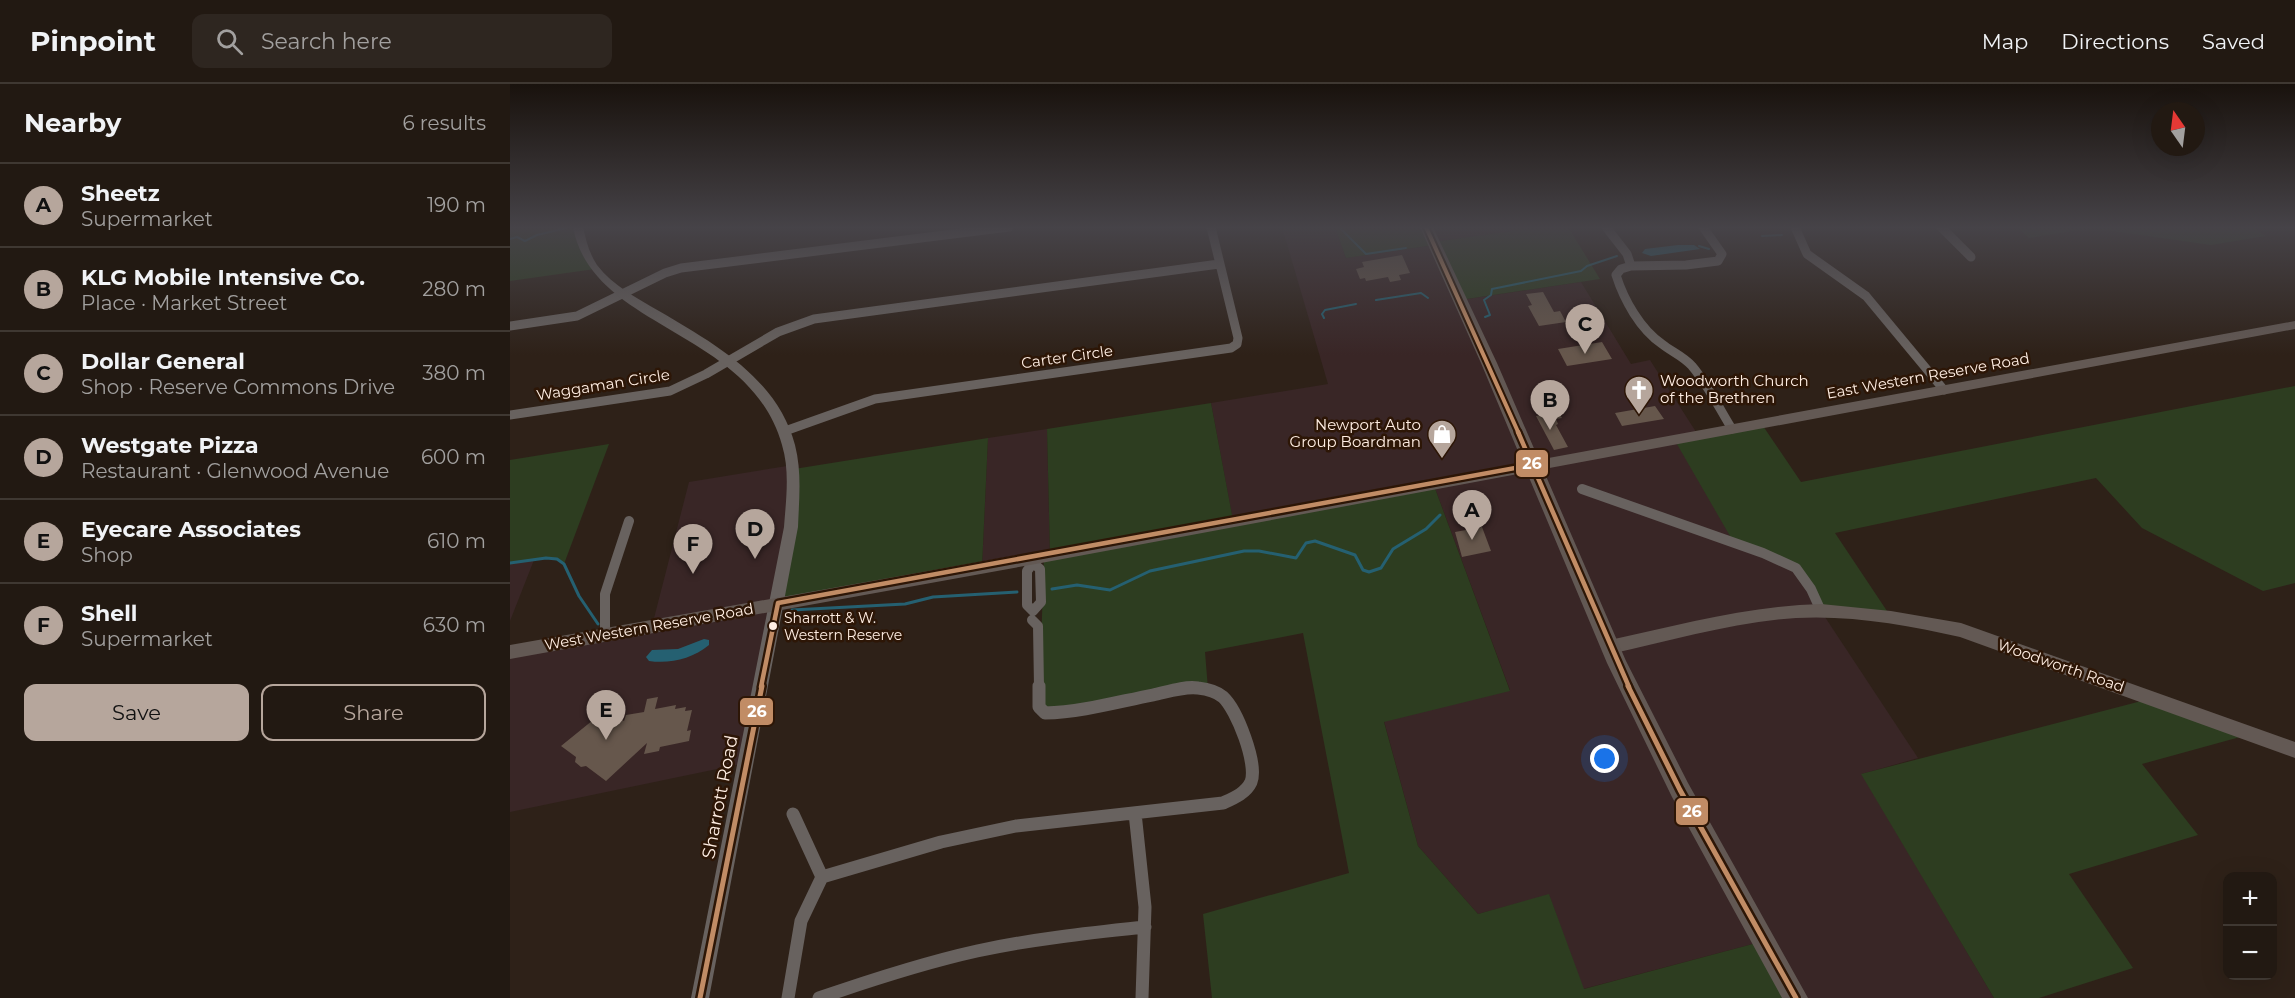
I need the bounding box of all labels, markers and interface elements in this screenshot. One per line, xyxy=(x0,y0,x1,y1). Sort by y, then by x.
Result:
search box xyxy=(192,14,612,68)
text: Pinpoint xyxy=(30,24,156,58)
icon: search xyxy=(213,25,246,58)
text: Search here xyxy=(261,28,392,55)
text: Map xyxy=(1982,29,2028,54)
text: Directions xyxy=(2061,29,2169,54)
text: Saved xyxy=(2202,29,2265,54)
north arrow xyxy=(2151,102,2205,156)
text: Nearby xyxy=(24,107,121,139)
text: 6 results xyxy=(402,111,486,135)
text: Sheetz xyxy=(81,180,160,207)
text: A xyxy=(36,193,51,217)
text: 190 m xyxy=(427,193,486,217)
text: Supermarket xyxy=(81,207,213,231)
text: KLG Mobile Intensive Co. xyxy=(81,264,365,291)
text: B xyxy=(36,277,51,301)
text: 280 m xyxy=(422,277,486,301)
text: Place · Market Street xyxy=(81,291,287,315)
pin: C xyxy=(1566,304,1604,354)
street label: Carter Circle xyxy=(1020,341,1114,372)
text: Dollar General xyxy=(81,348,245,375)
street label: East Western Reserve Road xyxy=(1825,348,2031,403)
text: C xyxy=(36,361,51,385)
text: 380 m xyxy=(422,361,486,385)
street label: Waggaman Circle xyxy=(535,365,671,404)
place label: Woodworth Church of the Brethren xyxy=(1660,371,1809,407)
church icon: Woodworth Church of the Brethren xyxy=(1623,374,1655,416)
text: Shop · Reserve Commons Drive xyxy=(81,375,395,399)
pin: B xyxy=(1530,380,1570,430)
place label: Newport Auto Group Boardman xyxy=(1290,415,1421,451)
shop icon: Newport Auto Group Boardman xyxy=(1426,418,1458,460)
text: Westgate Pizza xyxy=(81,432,259,459)
text: D xyxy=(35,445,52,469)
text: 600 m xyxy=(421,445,486,469)
line badge: 26 xyxy=(1515,449,1549,478)
text: 26 xyxy=(1522,454,1542,473)
text: Restaurant · Glenwood Avenue xyxy=(81,459,389,483)
pin: A xyxy=(1452,490,1492,540)
pin: D xyxy=(736,510,774,559)
text: Eyecare Associates xyxy=(81,516,301,543)
pin: F xyxy=(674,524,712,574)
text: E xyxy=(37,529,50,553)
text: 610 m xyxy=(427,529,486,553)
text: Shop xyxy=(81,543,133,567)
street label: West Western Reserve Road xyxy=(543,599,755,654)
text: Shell xyxy=(81,600,137,627)
place label: Sharrott & W. Western Reserve xyxy=(784,609,902,644)
text: F xyxy=(37,613,50,637)
text: 630 m xyxy=(423,613,486,637)
marker: Sharrott & W. Western Reserve xyxy=(767,620,779,632)
text: Supermarket xyxy=(81,627,213,651)
street label: Woodworth Road xyxy=(1995,635,2127,696)
button: Save xyxy=(24,684,249,741)
button: Share xyxy=(261,684,486,741)
pin: E xyxy=(586,690,626,740)
line badge: 26 xyxy=(739,697,774,726)
text: 26 xyxy=(747,702,767,721)
street label: Sharrott Road xyxy=(697,733,743,861)
your location xyxy=(1590,744,1619,773)
line badge: 26 xyxy=(1675,797,1709,826)
text: 26 xyxy=(1682,802,1702,821)
map controls xyxy=(2223,872,2277,980)
button: + xyxy=(2223,872,2277,926)
button: − xyxy=(2223,926,2277,980)

